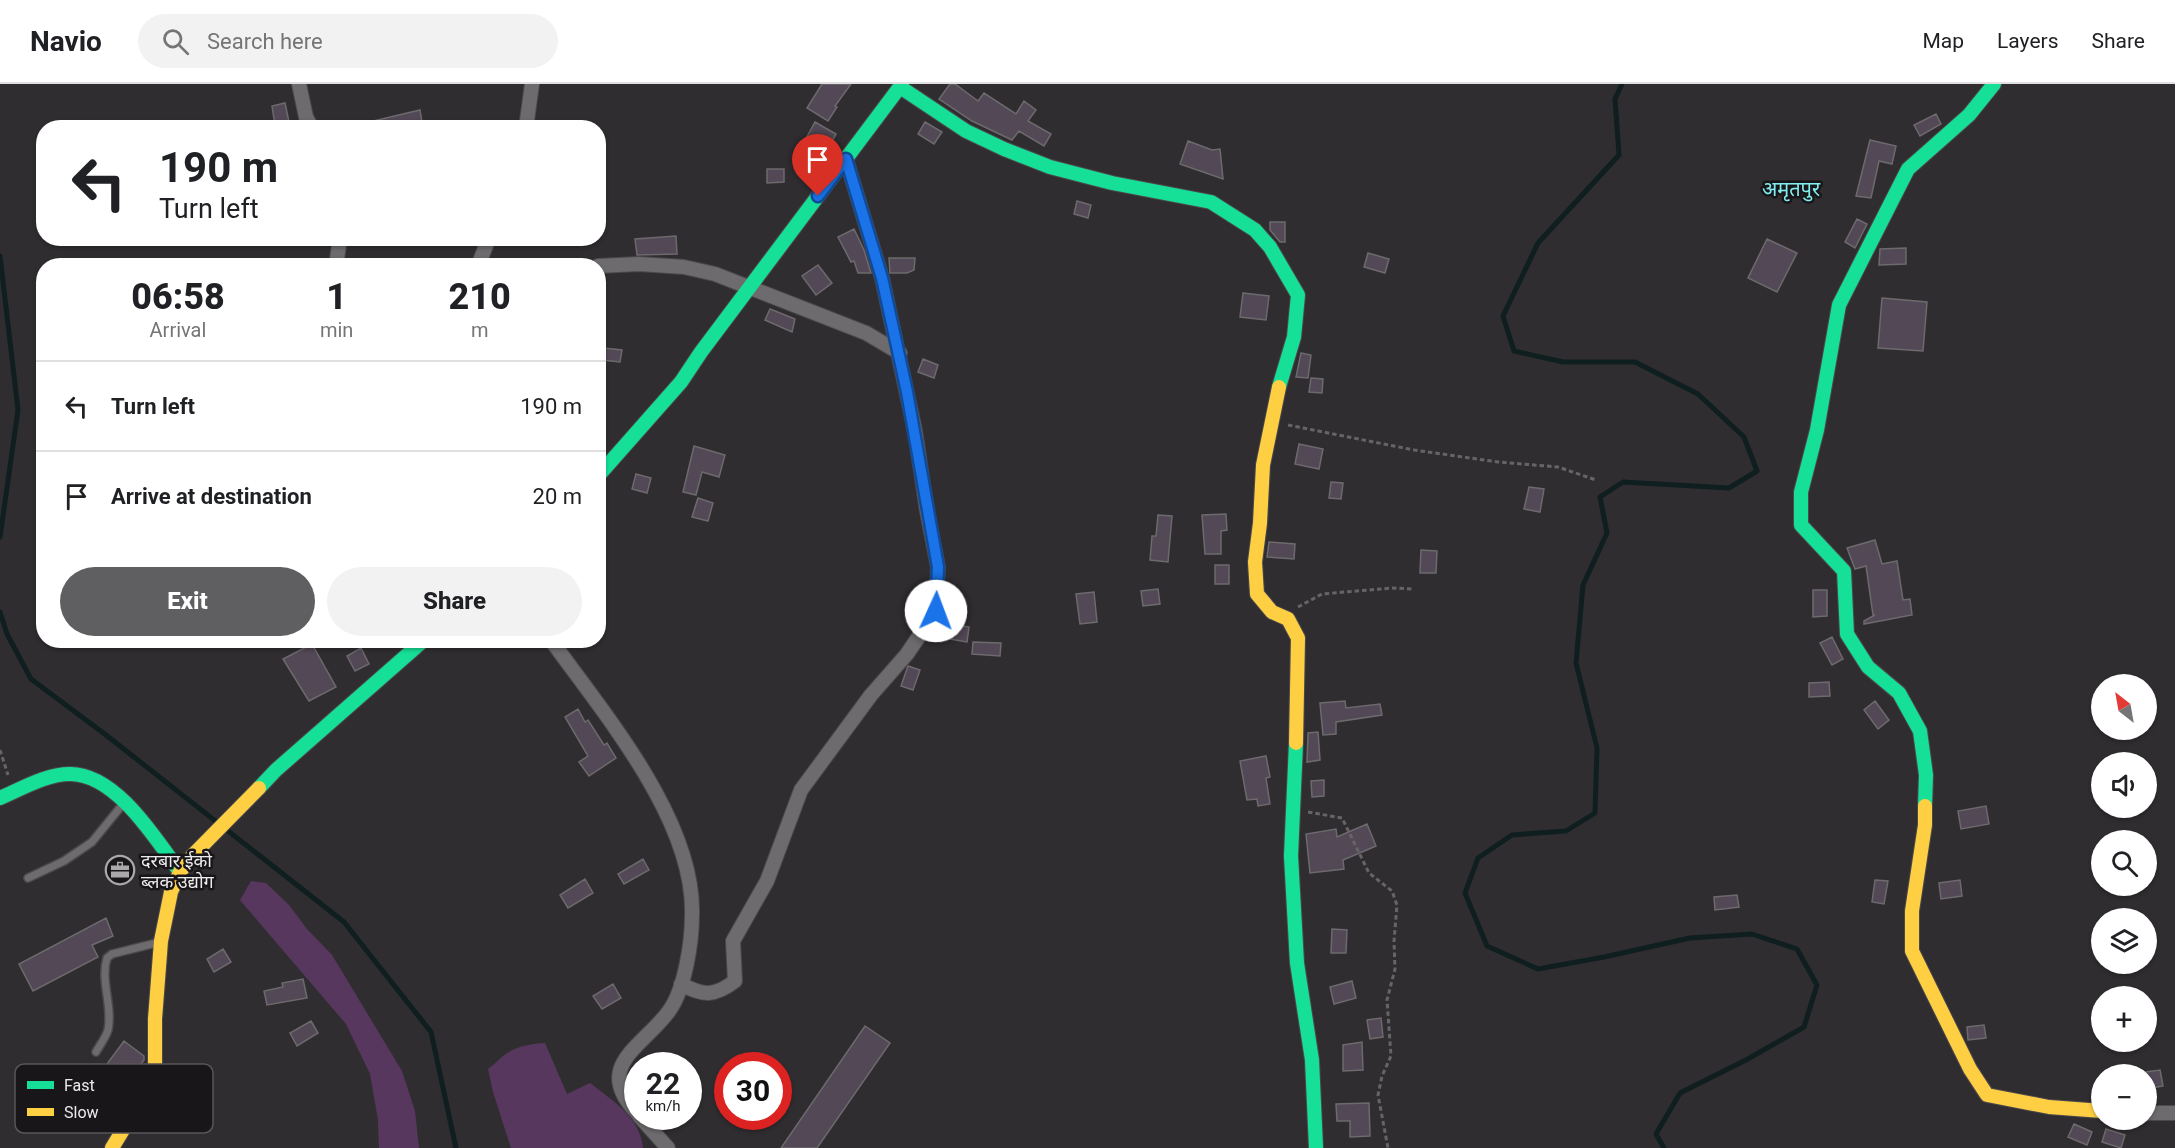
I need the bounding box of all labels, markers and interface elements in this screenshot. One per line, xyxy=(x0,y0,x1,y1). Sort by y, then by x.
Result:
search box xyxy=(138,14,558,68)
text: Navio xyxy=(30,25,102,58)
icon: search xyxy=(159,25,192,58)
text: Search here xyxy=(207,29,323,54)
text: Map xyxy=(1922,29,1964,53)
text: Layers xyxy=(1997,29,2058,53)
text: Share xyxy=(2091,29,2145,53)
pin xyxy=(792,134,843,196)
text: 190 m xyxy=(159,143,278,192)
icon: arrive xyxy=(801,143,834,176)
icon: left xyxy=(60,144,138,222)
district label: अमृतपुर xyxy=(1762,177,1821,202)
text: Turn left xyxy=(159,193,259,225)
text: 06:58 xyxy=(131,276,225,318)
text: 1 xyxy=(326,276,347,318)
text: 210 xyxy=(449,276,511,318)
text: Arrival xyxy=(150,318,206,342)
text: min xyxy=(320,318,353,342)
text: m xyxy=(471,318,488,342)
icon: left xyxy=(60,390,93,423)
text: Turn left xyxy=(111,394,195,419)
text: 190 m xyxy=(520,394,582,419)
icon: arrive xyxy=(60,480,93,513)
text: Arrive at destination xyxy=(111,484,312,509)
text: 20 m xyxy=(533,484,582,509)
button: Exit xyxy=(60,567,315,636)
button: Share xyxy=(327,567,582,636)
position arrow xyxy=(904,579,968,643)
north arrow xyxy=(2091,674,2157,740)
map controls xyxy=(2091,674,2157,1130)
button: sound xyxy=(2091,752,2157,818)
button: search xyxy=(2091,830,2157,896)
place label: दरबार ईको ब्लक उद्योग xyxy=(141,850,215,892)
office icon: दरबार ईको ब्लक उद्योग xyxy=(104,854,136,886)
button: layers xyxy=(2091,908,2157,974)
button: + xyxy=(2091,986,2157,1052)
speed limit sign: 30 xyxy=(714,1052,792,1130)
legend xyxy=(15,1064,213,1133)
button: − xyxy=(2091,1064,2157,1130)
text: 22 xyxy=(646,1066,680,1101)
text: Fast xyxy=(64,1076,95,1095)
text: km/h xyxy=(645,1097,681,1115)
text: Slow xyxy=(64,1103,99,1122)

